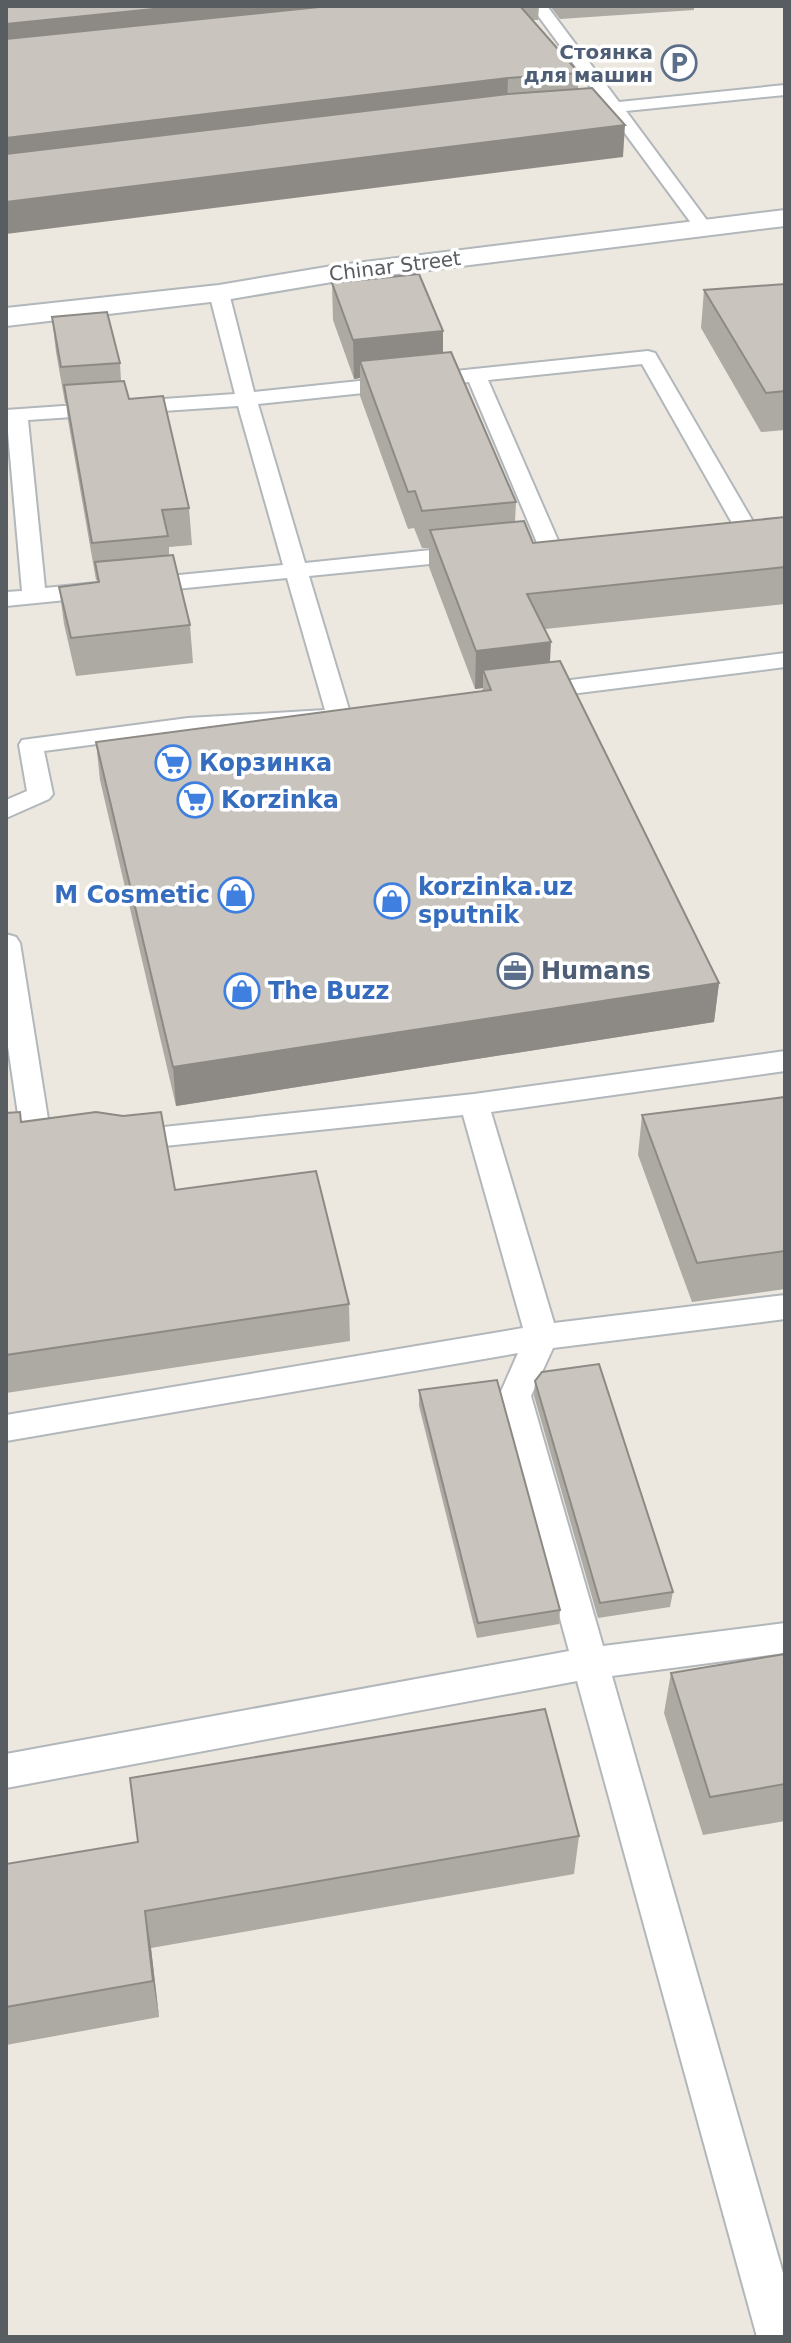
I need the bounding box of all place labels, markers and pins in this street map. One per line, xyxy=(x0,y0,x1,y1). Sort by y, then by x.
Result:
place label: Стоянка для машин xyxy=(523,40,653,87)
parking icon: Стоянка для машин xyxy=(660,44,698,82)
supermarket icon: Корзинка xyxy=(154,744,192,782)
place label: Корзинка xyxy=(199,749,332,777)
supermarket icon: Korzinka xyxy=(176,781,214,819)
place label: Korzinka xyxy=(221,786,339,814)
place label: korzinka.uz sputnik xyxy=(418,873,573,929)
shop icon: M Cosmetic xyxy=(217,876,255,914)
place label: M Cosmetic xyxy=(54,881,210,909)
shop icon: korzinka.uz sputnik xyxy=(373,882,411,920)
office icon: Humans xyxy=(496,952,534,990)
place label: Humans xyxy=(541,957,651,985)
shop icon: The Buzz xyxy=(223,972,261,1010)
place label: The Buzz xyxy=(268,977,389,1005)

